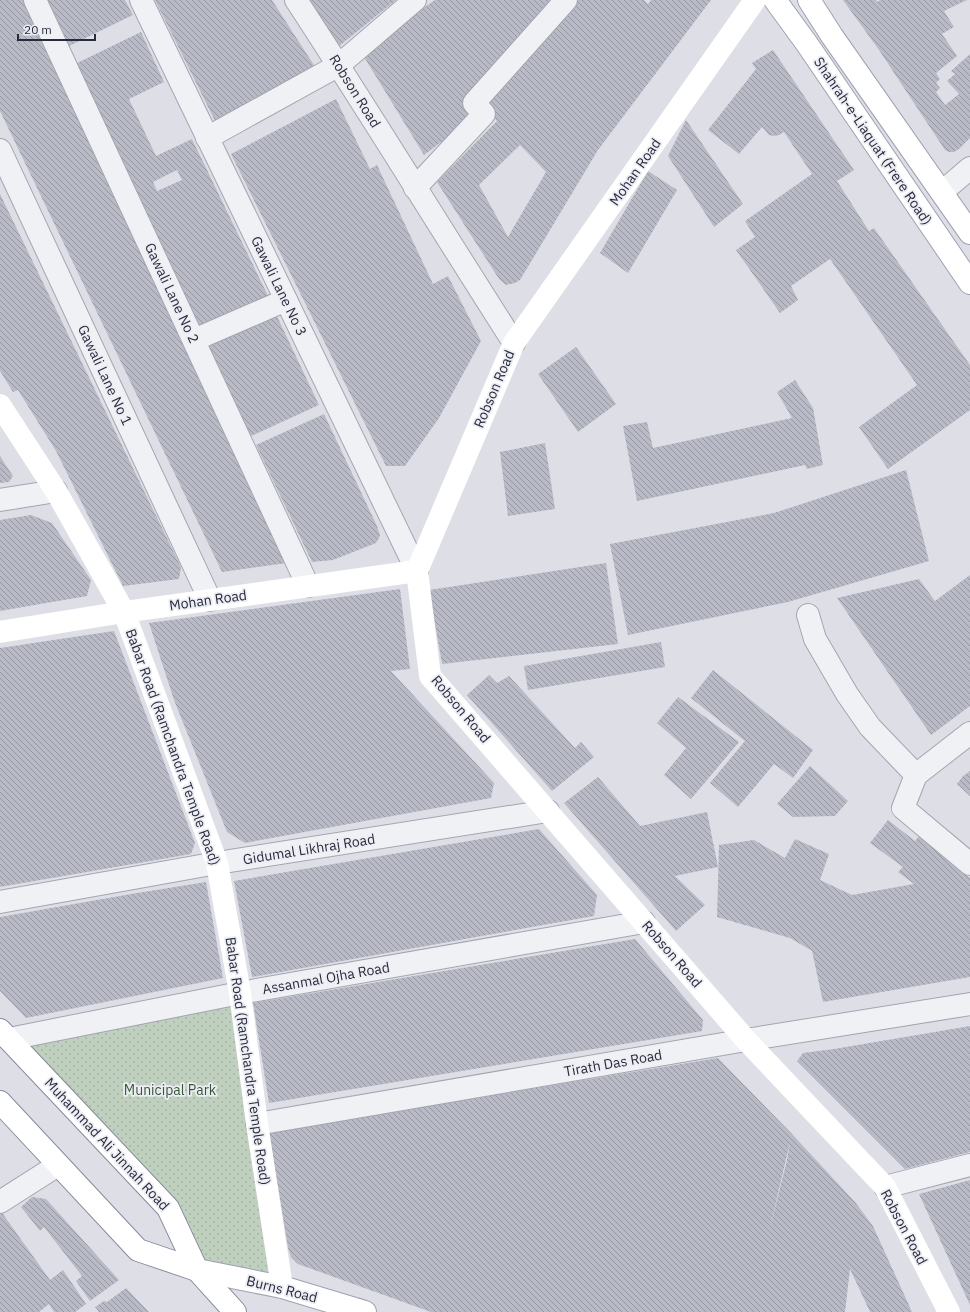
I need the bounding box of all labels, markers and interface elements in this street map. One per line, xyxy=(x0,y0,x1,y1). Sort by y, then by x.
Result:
scale bar xyxy=(18,16,95,42)
text: 20 m xyxy=(24,22,52,37)
street label: Robson Road xyxy=(325,51,385,131)
street label: Shahrah-e-Liaquat (Frere Road) xyxy=(810,54,936,228)
street label: Mohan Road xyxy=(605,135,665,209)
street label: Gawali Lane No 3 xyxy=(247,233,311,339)
street label: Gawali Lane No 2 xyxy=(141,240,203,346)
street label: Gawali Lane No 1 xyxy=(74,322,136,428)
street label: Robson Road xyxy=(470,347,518,431)
street label: Mohan Road xyxy=(168,586,248,614)
street label: Babar Road (Ramchandra Temple Road) xyxy=(122,626,224,868)
street label: Robson Road xyxy=(427,671,495,747)
street label: Gidumal Likhraj Road xyxy=(242,830,376,868)
street label: Robson Road xyxy=(638,917,706,991)
street label: Babar Road (Ramchandra Temple Road) xyxy=(222,936,274,1186)
street label: Assanmal Ojha Road xyxy=(261,958,391,998)
street label: Tirath Das Road xyxy=(562,1046,664,1080)
street label: Muhammad Ali Jinnah Road xyxy=(41,1074,173,1214)
park label: Municipal Park xyxy=(124,1081,217,1099)
street label: Robson Road xyxy=(877,1186,931,1268)
street label: Burns Road xyxy=(245,1271,319,1307)

